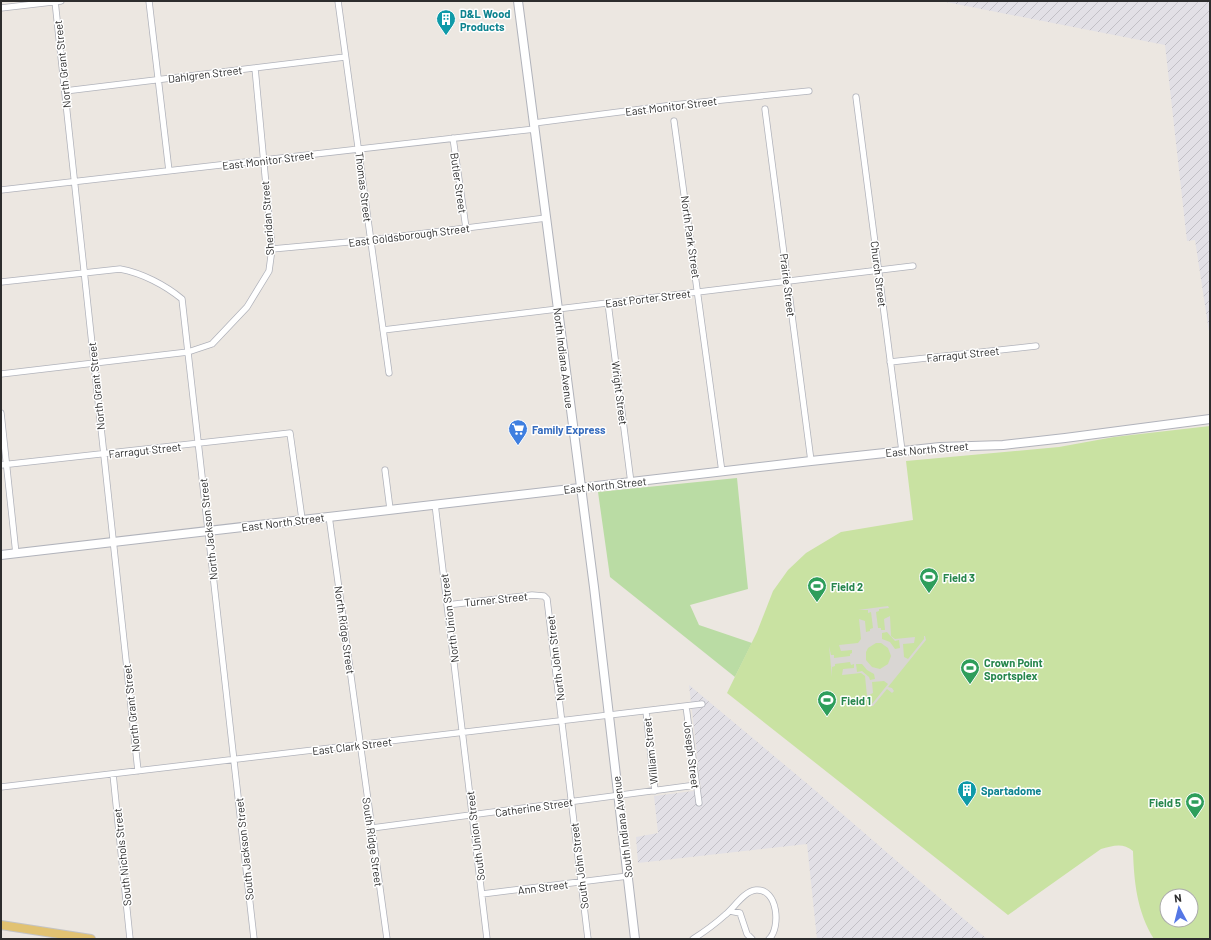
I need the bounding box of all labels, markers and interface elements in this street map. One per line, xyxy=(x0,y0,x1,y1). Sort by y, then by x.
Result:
place label: D&L Wood Products xyxy=(460,7,511,33)
building icon: D&L Wood Products xyxy=(435,8,457,36)
street label: North Grant Street xyxy=(51,19,73,109)
street label: Dahlgren Street xyxy=(167,63,243,85)
street label: East Monitor Street xyxy=(624,94,718,118)
street label: East Monitor Street xyxy=(221,148,315,172)
street label: Thomas Street xyxy=(353,151,375,223)
street label: Butler Street xyxy=(448,152,470,214)
street label: Sheridan Street xyxy=(258,180,276,256)
street label: North Park Street xyxy=(679,195,703,279)
street label: East Goldsborough Street xyxy=(348,221,470,249)
street label: Church Street xyxy=(869,240,889,308)
street label: Prairie Street xyxy=(778,253,798,317)
street label: East Porter Street xyxy=(604,286,692,310)
street label: North Indiana Avenue xyxy=(551,307,577,409)
street label: North Grant Street xyxy=(85,341,107,431)
street label: Farragut Street xyxy=(926,344,1000,364)
street label: Wright Street xyxy=(610,360,630,426)
supermarket icon: Family Express xyxy=(507,418,529,446)
place label: Family Express xyxy=(532,423,606,436)
street label: East North Street xyxy=(885,439,969,459)
street label: Farragut Street xyxy=(108,440,182,460)
street label: East North Street xyxy=(563,474,647,496)
street label: North Jackson Street xyxy=(196,477,220,581)
street label: East North Street xyxy=(241,510,325,534)
sports icon: Field 3 xyxy=(918,566,940,594)
place label: Field 3 xyxy=(943,571,975,584)
street label: North Union Street xyxy=(437,573,461,663)
sports icon: Field 2 xyxy=(806,575,828,603)
place label: Field 2 xyxy=(831,580,863,593)
street label: North Ridge Street xyxy=(332,585,358,675)
street label: Turner Street xyxy=(464,589,528,609)
street label: North John Street xyxy=(543,614,567,702)
place label: Crown Point Sportsplex xyxy=(984,656,1043,682)
sports icon: Crown Point Sportsplex xyxy=(959,657,981,685)
street label: North Grant Street xyxy=(120,663,142,753)
sports icon: Field 1 xyxy=(816,689,838,717)
place label: Field 1 xyxy=(841,694,871,707)
street label: William Street xyxy=(640,717,660,785)
street label: Joseph Street xyxy=(681,721,703,789)
street label: East Clark Street xyxy=(311,735,393,757)
street label: South Indiana Avenue xyxy=(609,775,635,879)
building icon: Spartadome xyxy=(956,779,978,807)
place label: Spartadome xyxy=(981,784,1041,797)
street label: South Union Street xyxy=(463,790,487,882)
sports icon: Field 5 xyxy=(1184,791,1206,819)
street label: Catherine Street xyxy=(494,795,574,819)
place label: Field 5 xyxy=(1149,796,1181,809)
street label: South Jackson Street xyxy=(232,797,256,901)
street label: South Ridge Street xyxy=(360,797,386,887)
street label: South Nichols Street xyxy=(110,807,134,907)
street label: South John Street xyxy=(567,822,591,910)
street label: Ann Street xyxy=(517,877,569,897)
north arrow xyxy=(1159,888,1199,928)
text: N xyxy=(1173,891,1182,904)

